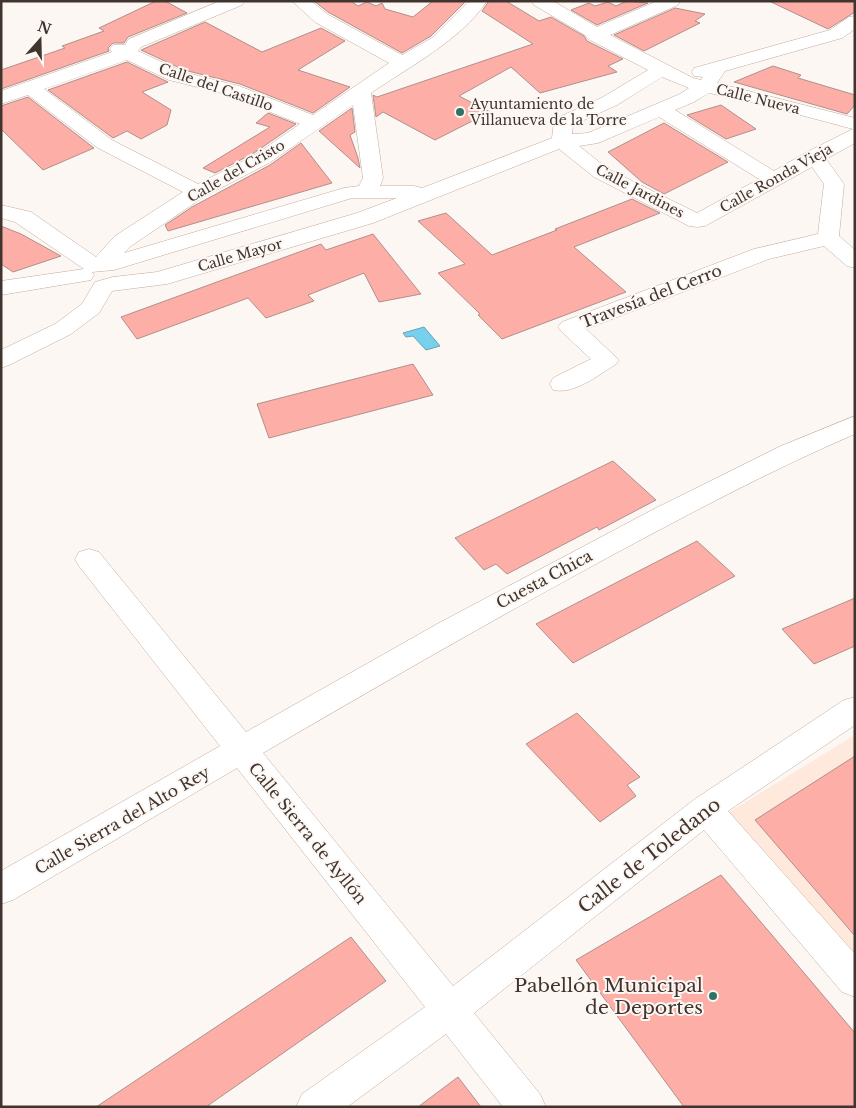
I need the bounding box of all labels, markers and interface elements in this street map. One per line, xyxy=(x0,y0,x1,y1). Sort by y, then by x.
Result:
north arrow xyxy=(15,15,65,65)
text: N xyxy=(35,17,54,38)
street label: Calle del Castillo xyxy=(156,59,276,115)
street label: Calle Nueva xyxy=(714,80,802,118)
place label: Ayuntamiento de Villanueva de la Torre xyxy=(469,95,627,129)
marker: Ayuntamiento de Villanueva de la Torre xyxy=(454,106,466,118)
street label: Calle del Cristo xyxy=(184,136,288,206)
street label: Calle Ronda Vieja xyxy=(717,139,836,216)
street label: Calle Jardines xyxy=(593,160,687,222)
street label: Calle Mayor xyxy=(196,234,285,276)
street label: Travesía del Cerro xyxy=(578,260,724,332)
street label: Cuesta Chica xyxy=(492,545,596,613)
street label: Calle Sierra de Ayllón xyxy=(245,758,371,908)
street label: Calle Sierra del Alto Rey xyxy=(31,761,214,878)
street label: Calle de Toledano xyxy=(573,793,725,918)
place label: Pabellón Municipal de Deportes xyxy=(514,974,703,1019)
marker: Pabellón Municipal de Deportes xyxy=(707,990,719,1002)

